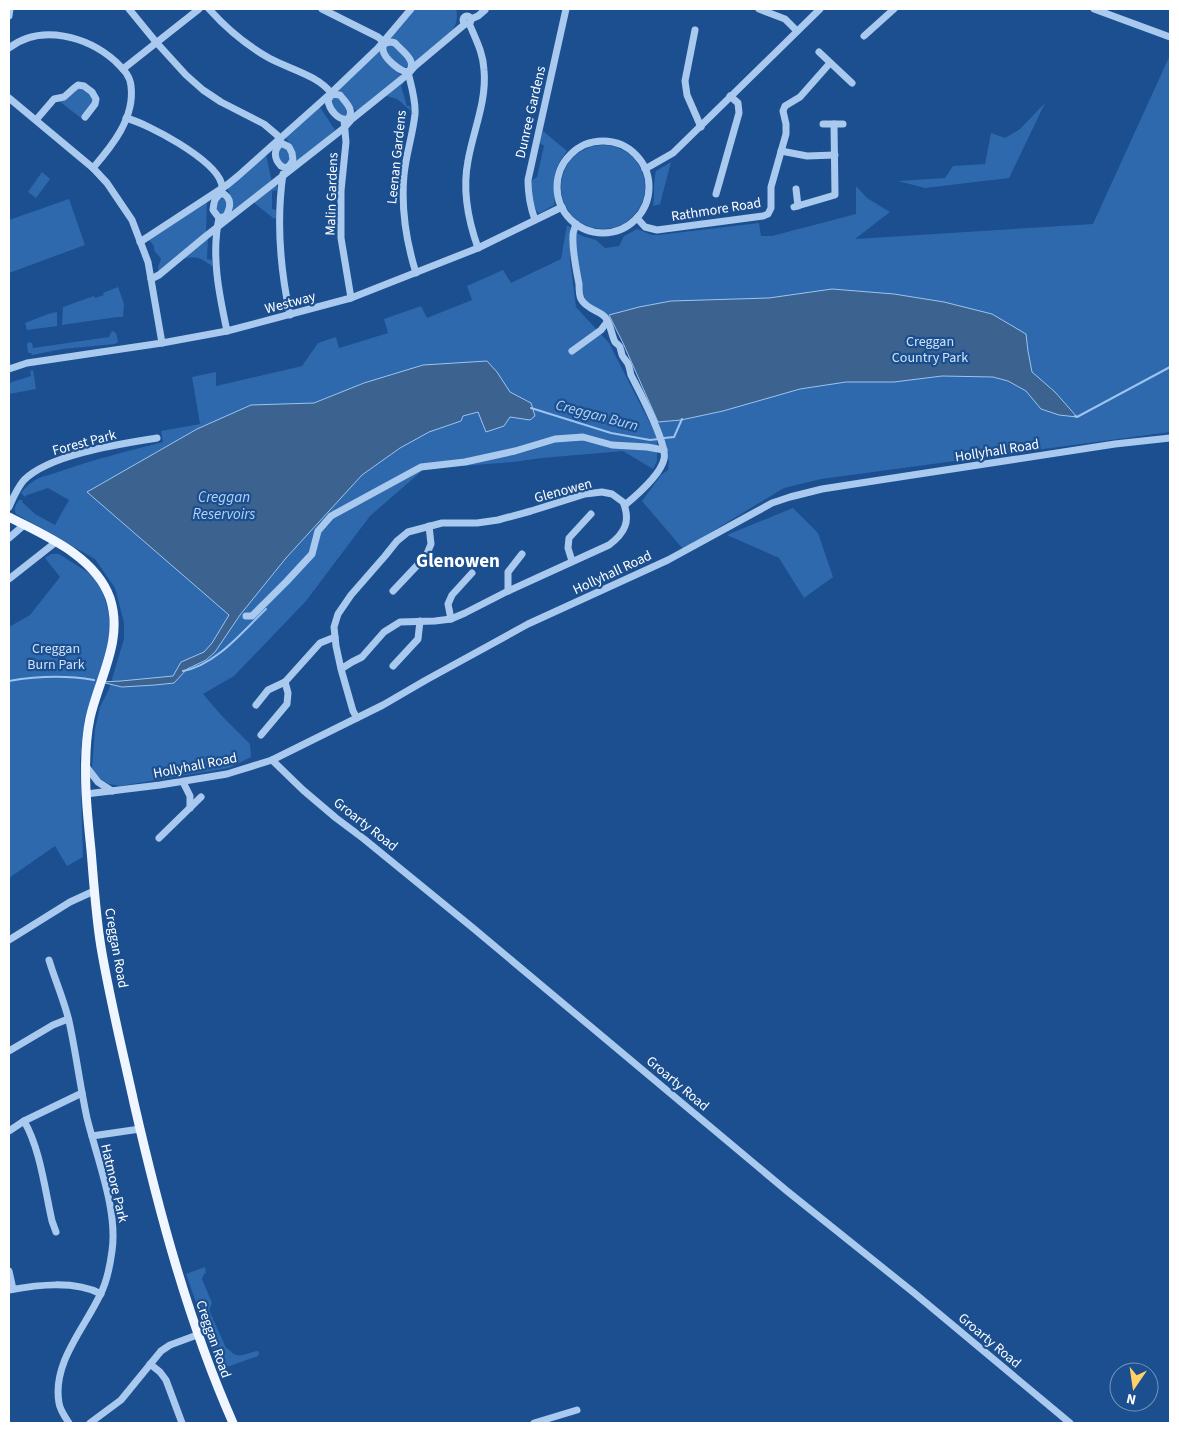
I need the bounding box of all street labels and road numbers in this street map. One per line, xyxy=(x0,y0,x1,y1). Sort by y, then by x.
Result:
street label: Dunree Gardens xyxy=(511,64,551,160)
street label: Leenan Gardens xyxy=(382,109,412,205)
street label: Malin Gardens xyxy=(321,152,343,236)
street label: Rathmore Road xyxy=(670,193,763,227)
street label: Westway xyxy=(263,286,318,319)
street label: Forest Park xyxy=(50,425,118,461)
street label: Hollyhall Road xyxy=(954,434,1041,468)
street label: Glenowen xyxy=(532,474,594,508)
street label: Hollyhall Road xyxy=(570,546,655,600)
street label: Hollyhall Road xyxy=(152,748,239,784)
street label: Groarty Road xyxy=(329,793,402,856)
street label: Creggan Road xyxy=(99,907,133,990)
street label: Groarty Road xyxy=(642,1051,713,1116)
street label: Hatmore Park xyxy=(95,1142,133,1225)
street label: Creggan Road xyxy=(190,1298,236,1381)
street label: Groarty Road xyxy=(954,1308,1025,1373)

